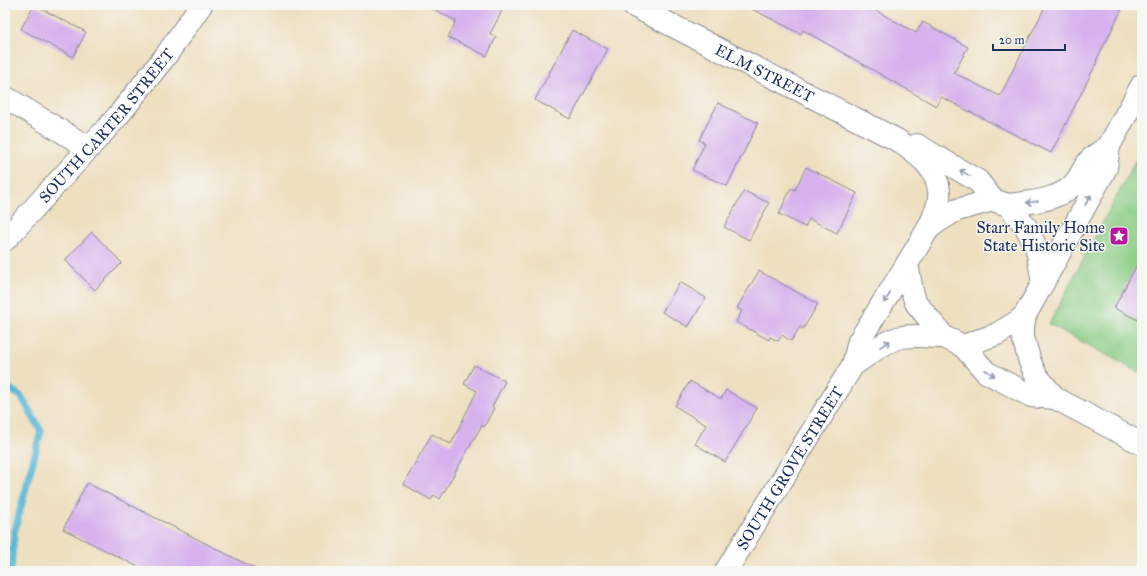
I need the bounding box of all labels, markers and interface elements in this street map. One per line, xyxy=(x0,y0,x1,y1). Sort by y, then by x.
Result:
scale bar xyxy=(993,26,1065,52)
text: 20 m xyxy=(999,33,1025,47)
street label: ELM STREET xyxy=(712,40,817,106)
street label: SOUTH CARTER STREET xyxy=(35,45,178,207)
one-way arrow xyxy=(959,169,971,177)
one-way arrow xyxy=(1085,194,1093,206)
one-way arrow xyxy=(1025,198,1038,206)
place label: Starr Family Home State Historic Site xyxy=(976,218,1105,255)
place icon: Starr Family Home State Historic Site xyxy=(1108,225,1130,247)
one-way arrow xyxy=(883,292,891,303)
one-way arrow xyxy=(879,340,890,348)
one-way arrow xyxy=(984,369,995,377)
street label: SOUTH GROVE STREET xyxy=(733,383,847,553)

